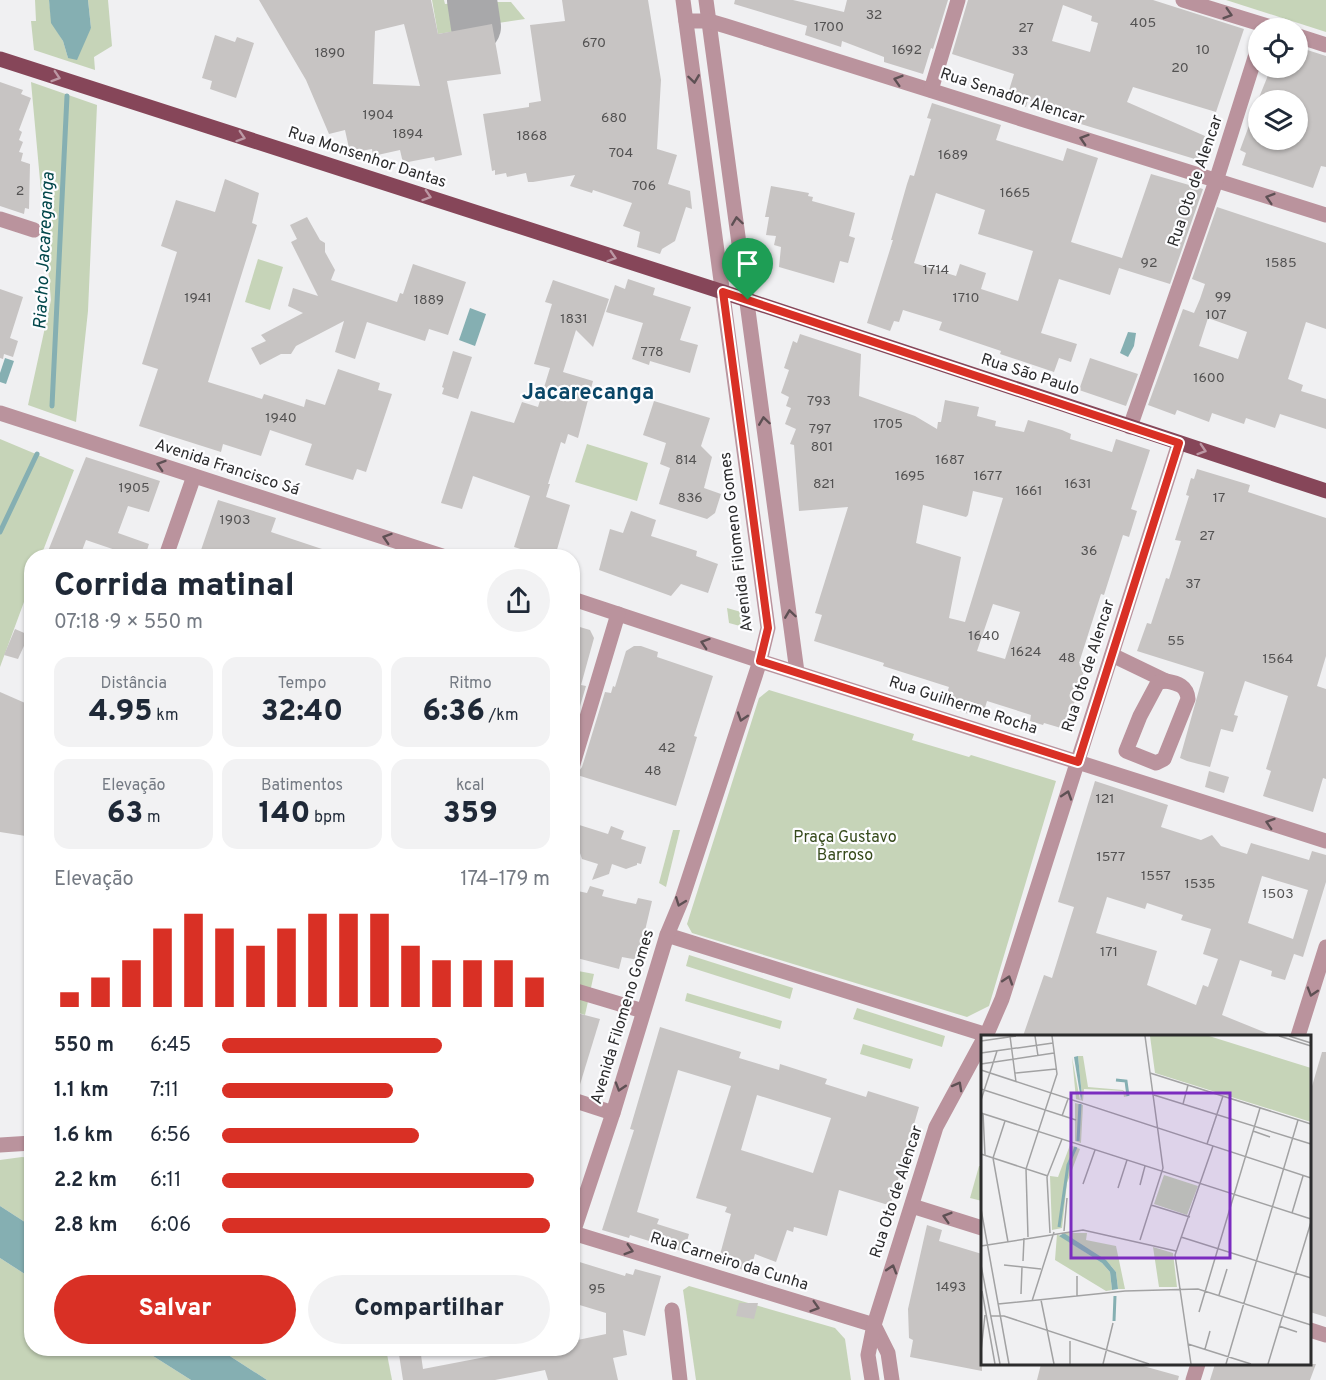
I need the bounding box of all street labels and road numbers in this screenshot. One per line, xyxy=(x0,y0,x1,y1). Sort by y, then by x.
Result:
street label: Rua Senador Alencar xyxy=(937,64,1087,130)
street label: Rua Oto de Alencar xyxy=(1164,112,1228,250)
street label: Rua Monsenhor Dantas xyxy=(285,123,449,193)
street label: Rua São Paulo xyxy=(978,350,1082,400)
street label: Avenida Francisco Sá xyxy=(152,435,302,501)
street label: Avenida Filomeno Gomes xyxy=(716,451,758,633)
street label: Rua Oto de Alencar xyxy=(1058,597,1120,735)
street label: Rua Guilherme Rocha xyxy=(886,673,1040,739)
street label: Avenida Filomeno Gomes xyxy=(587,927,659,1107)
street label: Rua Oto de Alencar xyxy=(866,1123,928,1261)
street label: Rua Carneiro da Cunha xyxy=(647,1228,811,1296)

